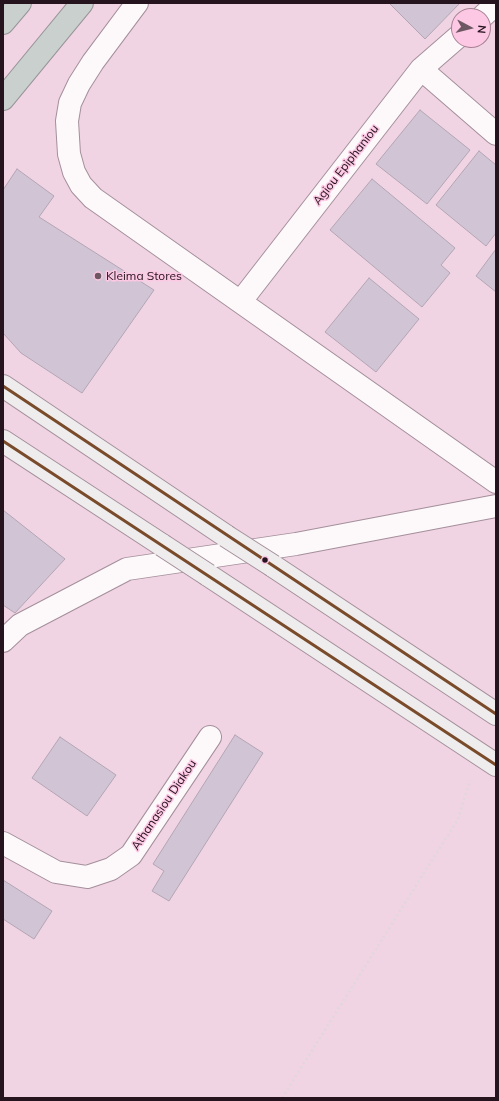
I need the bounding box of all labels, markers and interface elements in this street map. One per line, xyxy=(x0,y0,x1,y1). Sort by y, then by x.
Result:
north arrow xyxy=(451,8,491,48)
text: N xyxy=(474,24,489,34)
street label: Agiou Epiphaniou xyxy=(310,122,382,208)
place label: Kleima Stores xyxy=(106,269,182,283)
marker: Kleima Stores xyxy=(93,271,103,281)
unlabelled marker xyxy=(260,555,270,565)
street label: Athanasiou Diakou xyxy=(128,757,200,853)

